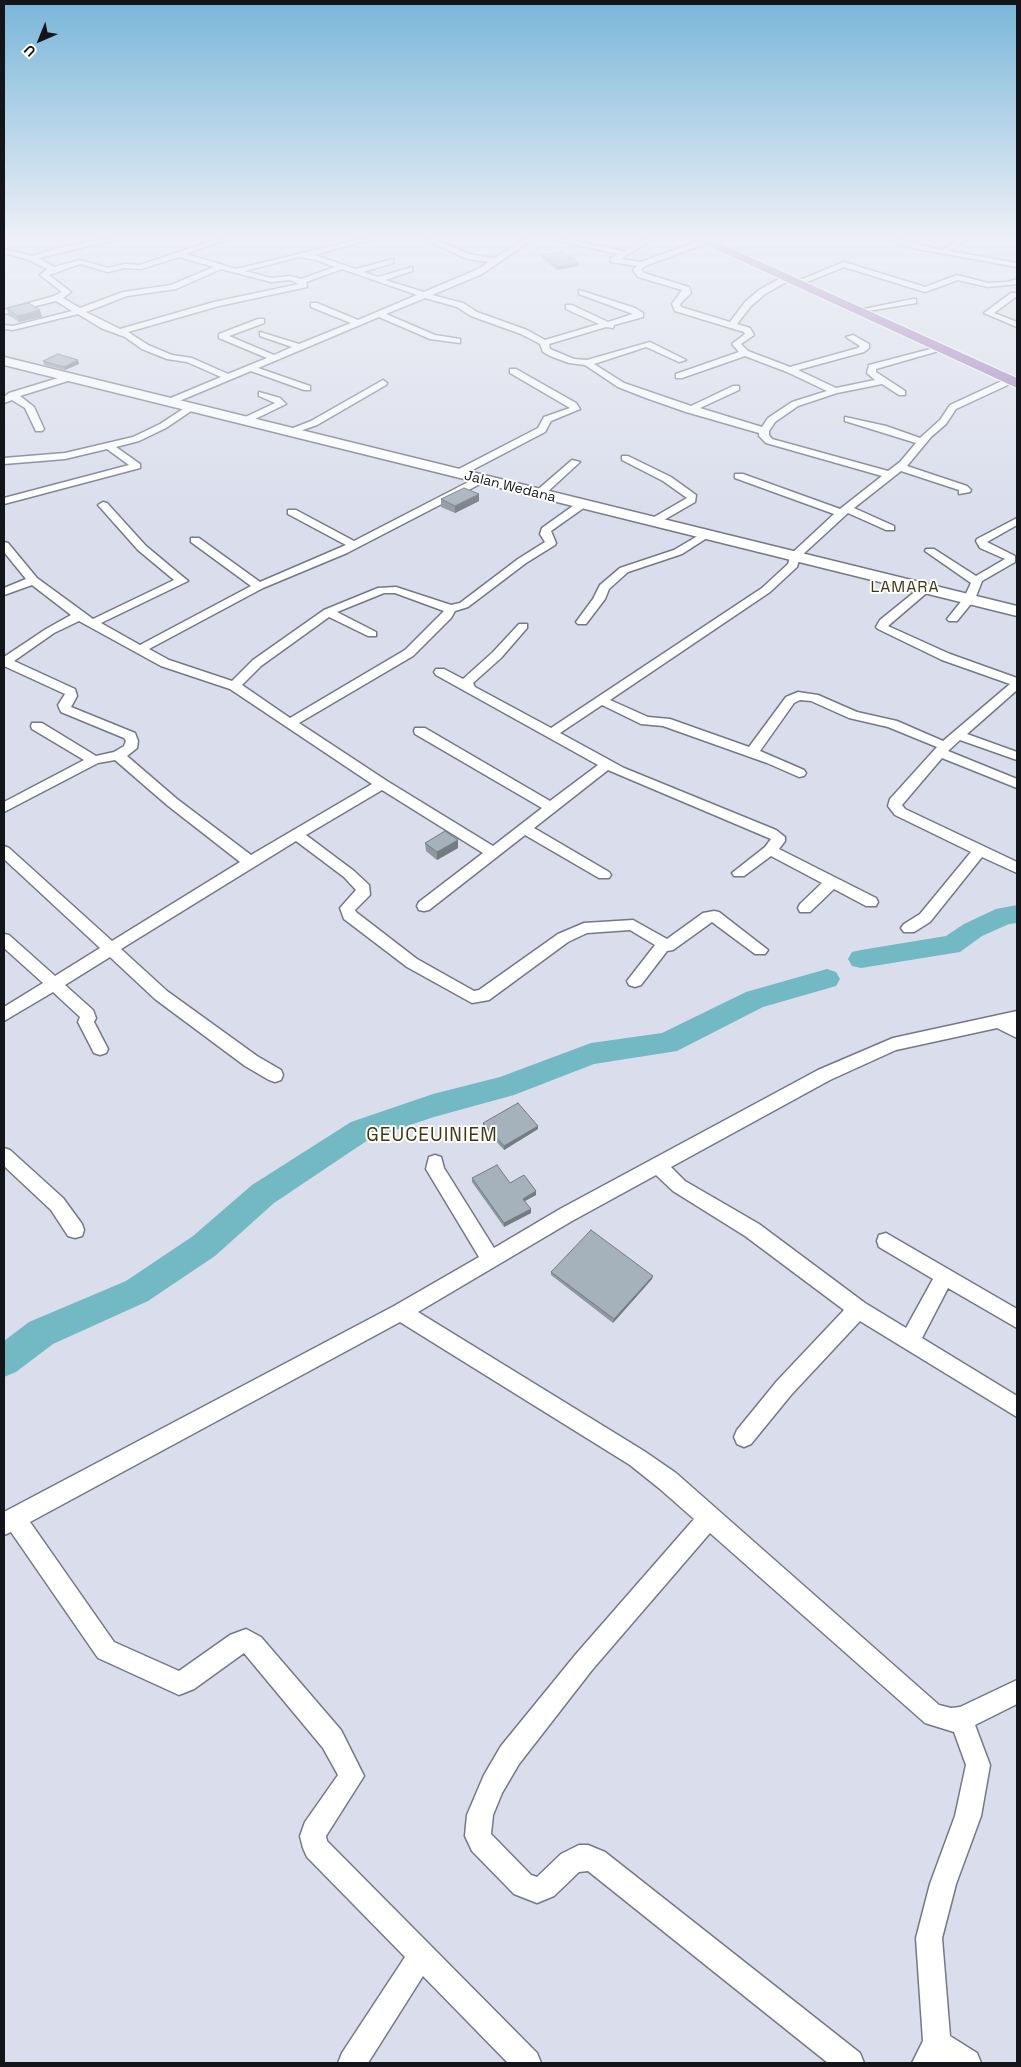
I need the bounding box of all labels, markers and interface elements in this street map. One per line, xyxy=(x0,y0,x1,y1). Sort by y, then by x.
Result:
north arrow xyxy=(15,15,65,65)
text: U xyxy=(20,41,39,61)
street label: Jalan Wedana xyxy=(463,468,557,506)
district label: LAMARA xyxy=(870,578,940,598)
district label: GEUCEUINIEM xyxy=(365,1125,499,1147)

